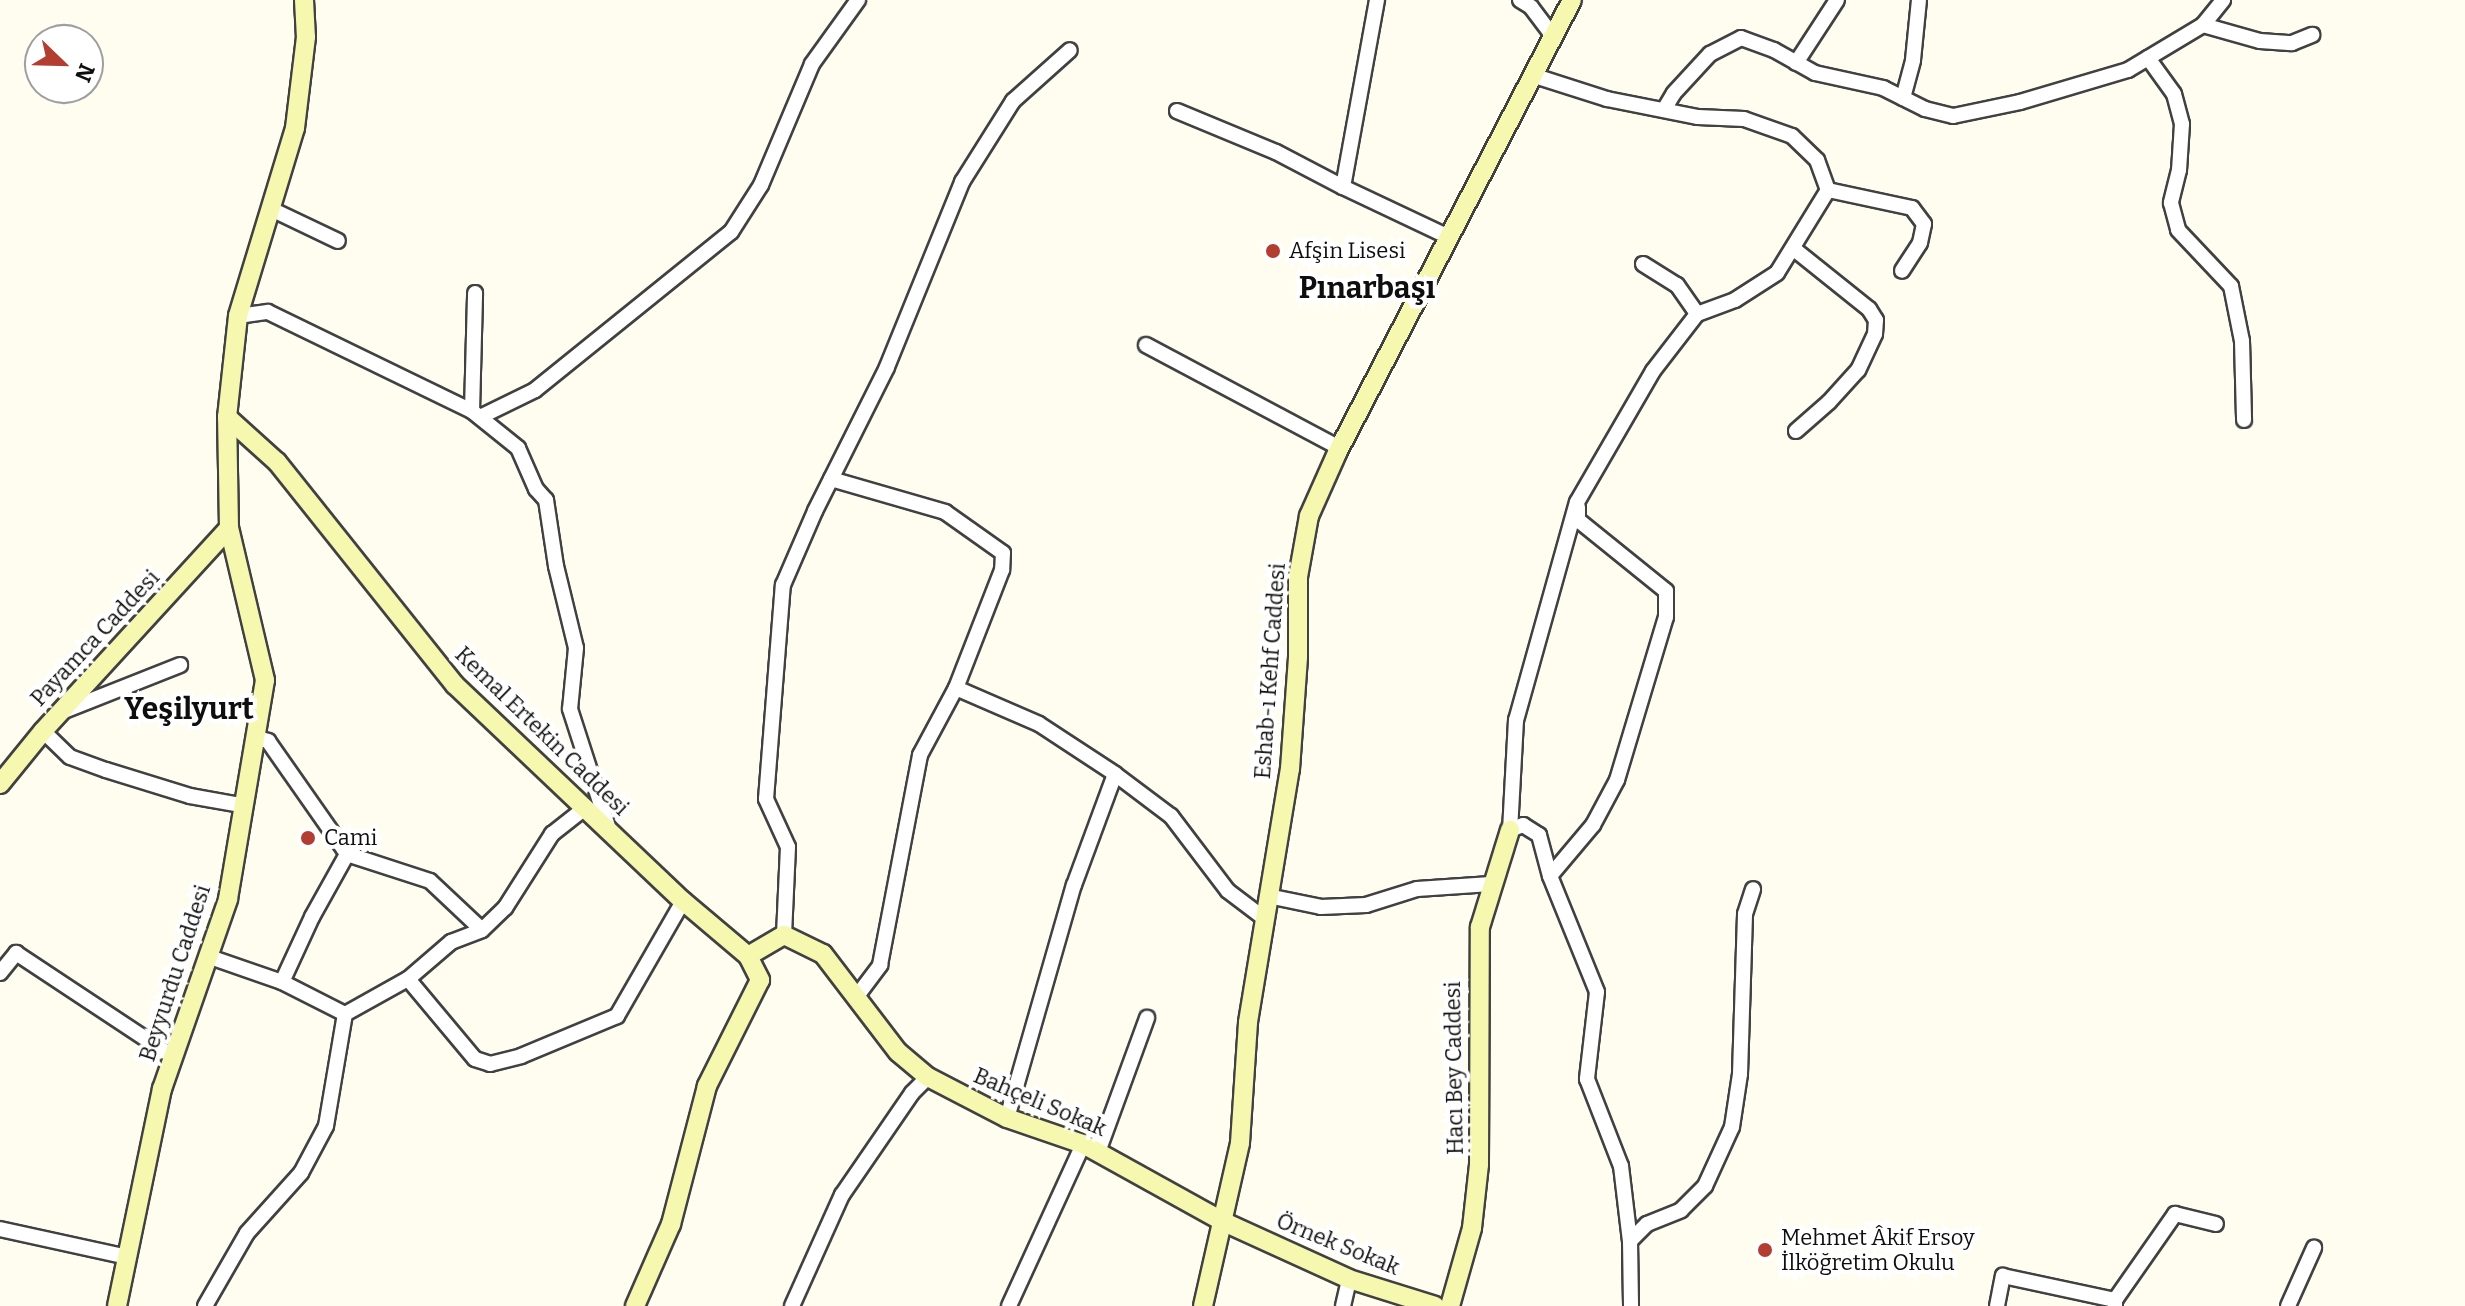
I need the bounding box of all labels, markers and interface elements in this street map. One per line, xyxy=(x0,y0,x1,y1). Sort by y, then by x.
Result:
north arrow xyxy=(24,24,104,104)
text: N xyxy=(69,60,100,86)
place label: Afşin Lisesi xyxy=(1289,238,1405,264)
marker: Afşin Lisesi xyxy=(1264,242,1282,260)
district label: Pınarbaşı xyxy=(1299,270,1435,306)
street label: Eshab-ı Kehf Caddesi xyxy=(1249,562,1291,780)
street label: Payamca Caddesi xyxy=(25,564,165,712)
street label: Kemal Ertekin Caddesi xyxy=(450,641,634,821)
district label: Yeşilyurt xyxy=(124,691,254,727)
place label: Cami xyxy=(324,825,377,851)
marker: Cami xyxy=(299,829,317,847)
street label: Beyyurdu Caddesi xyxy=(134,881,216,1065)
street label: Hacı Bey Caddesi xyxy=(1439,981,1469,1155)
street label: Bahçeli Sokak xyxy=(970,1062,1110,1142)
street label: Örnek Sokak xyxy=(1273,1207,1403,1281)
place label: Mehmet Âkif Ersoy İlköğretim Okulu xyxy=(1781,1224,1975,1276)
marker: Mehmet Âkif Ersoy İlköğretim Okulu xyxy=(1756,1241,1774,1259)

